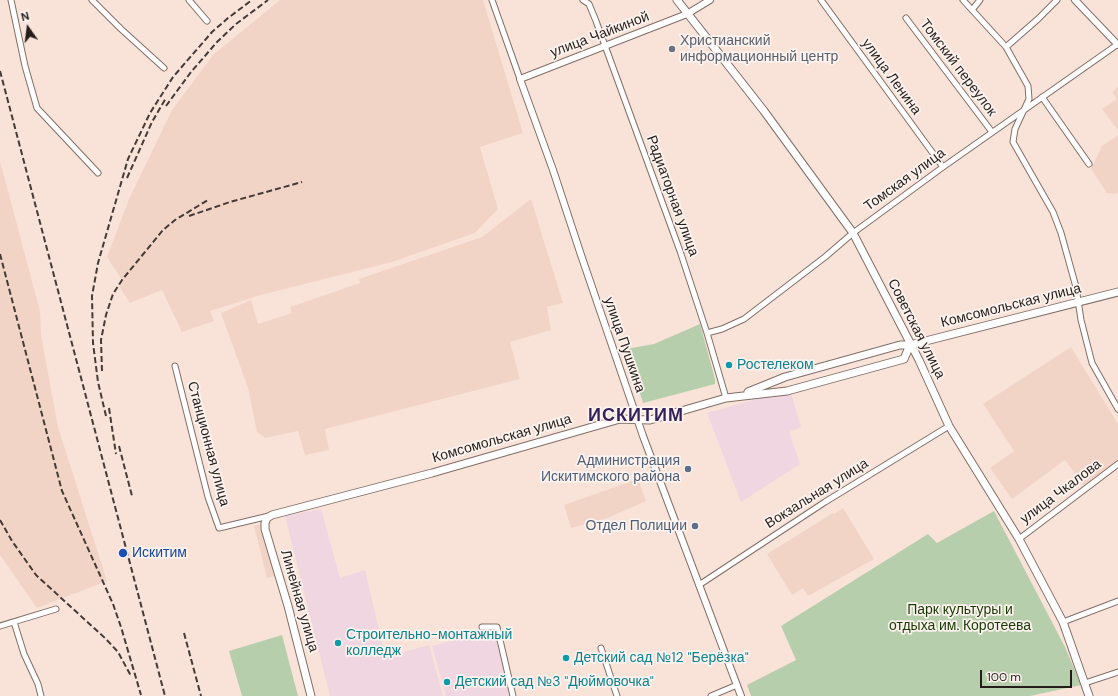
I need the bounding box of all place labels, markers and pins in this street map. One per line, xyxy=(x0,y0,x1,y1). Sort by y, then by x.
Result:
place label: Христианский информационный центр xyxy=(680,33,838,66)
marker: Христианский информационный центр xyxy=(667,44,677,54)
place label: Ростелеком xyxy=(737,357,814,373)
marker: Ростелеком xyxy=(724,360,734,370)
place label: Администрация Искитимского района xyxy=(541,453,680,486)
marker: Администрация Искитимского района xyxy=(683,464,693,474)
place label: Отдел Полиции xyxy=(586,518,687,534)
marker: Отдел Полиции xyxy=(690,521,700,531)
place label: Искитим xyxy=(132,545,187,561)
marker: Искитим xyxy=(117,547,129,559)
place label: Строительно-монтажный колледж xyxy=(346,627,512,660)
marker: Строительно-монтажный колледж xyxy=(333,638,343,648)
place label: Детский сад №12 "Берёзка" xyxy=(574,650,749,666)
marker: Детский сад №12 "Берёзка" xyxy=(561,653,571,663)
place label: Детский сад №3 "Дюймовочка" xyxy=(455,674,654,690)
marker: Детский сад №3 "Дюймовочка" xyxy=(442,677,452,687)

